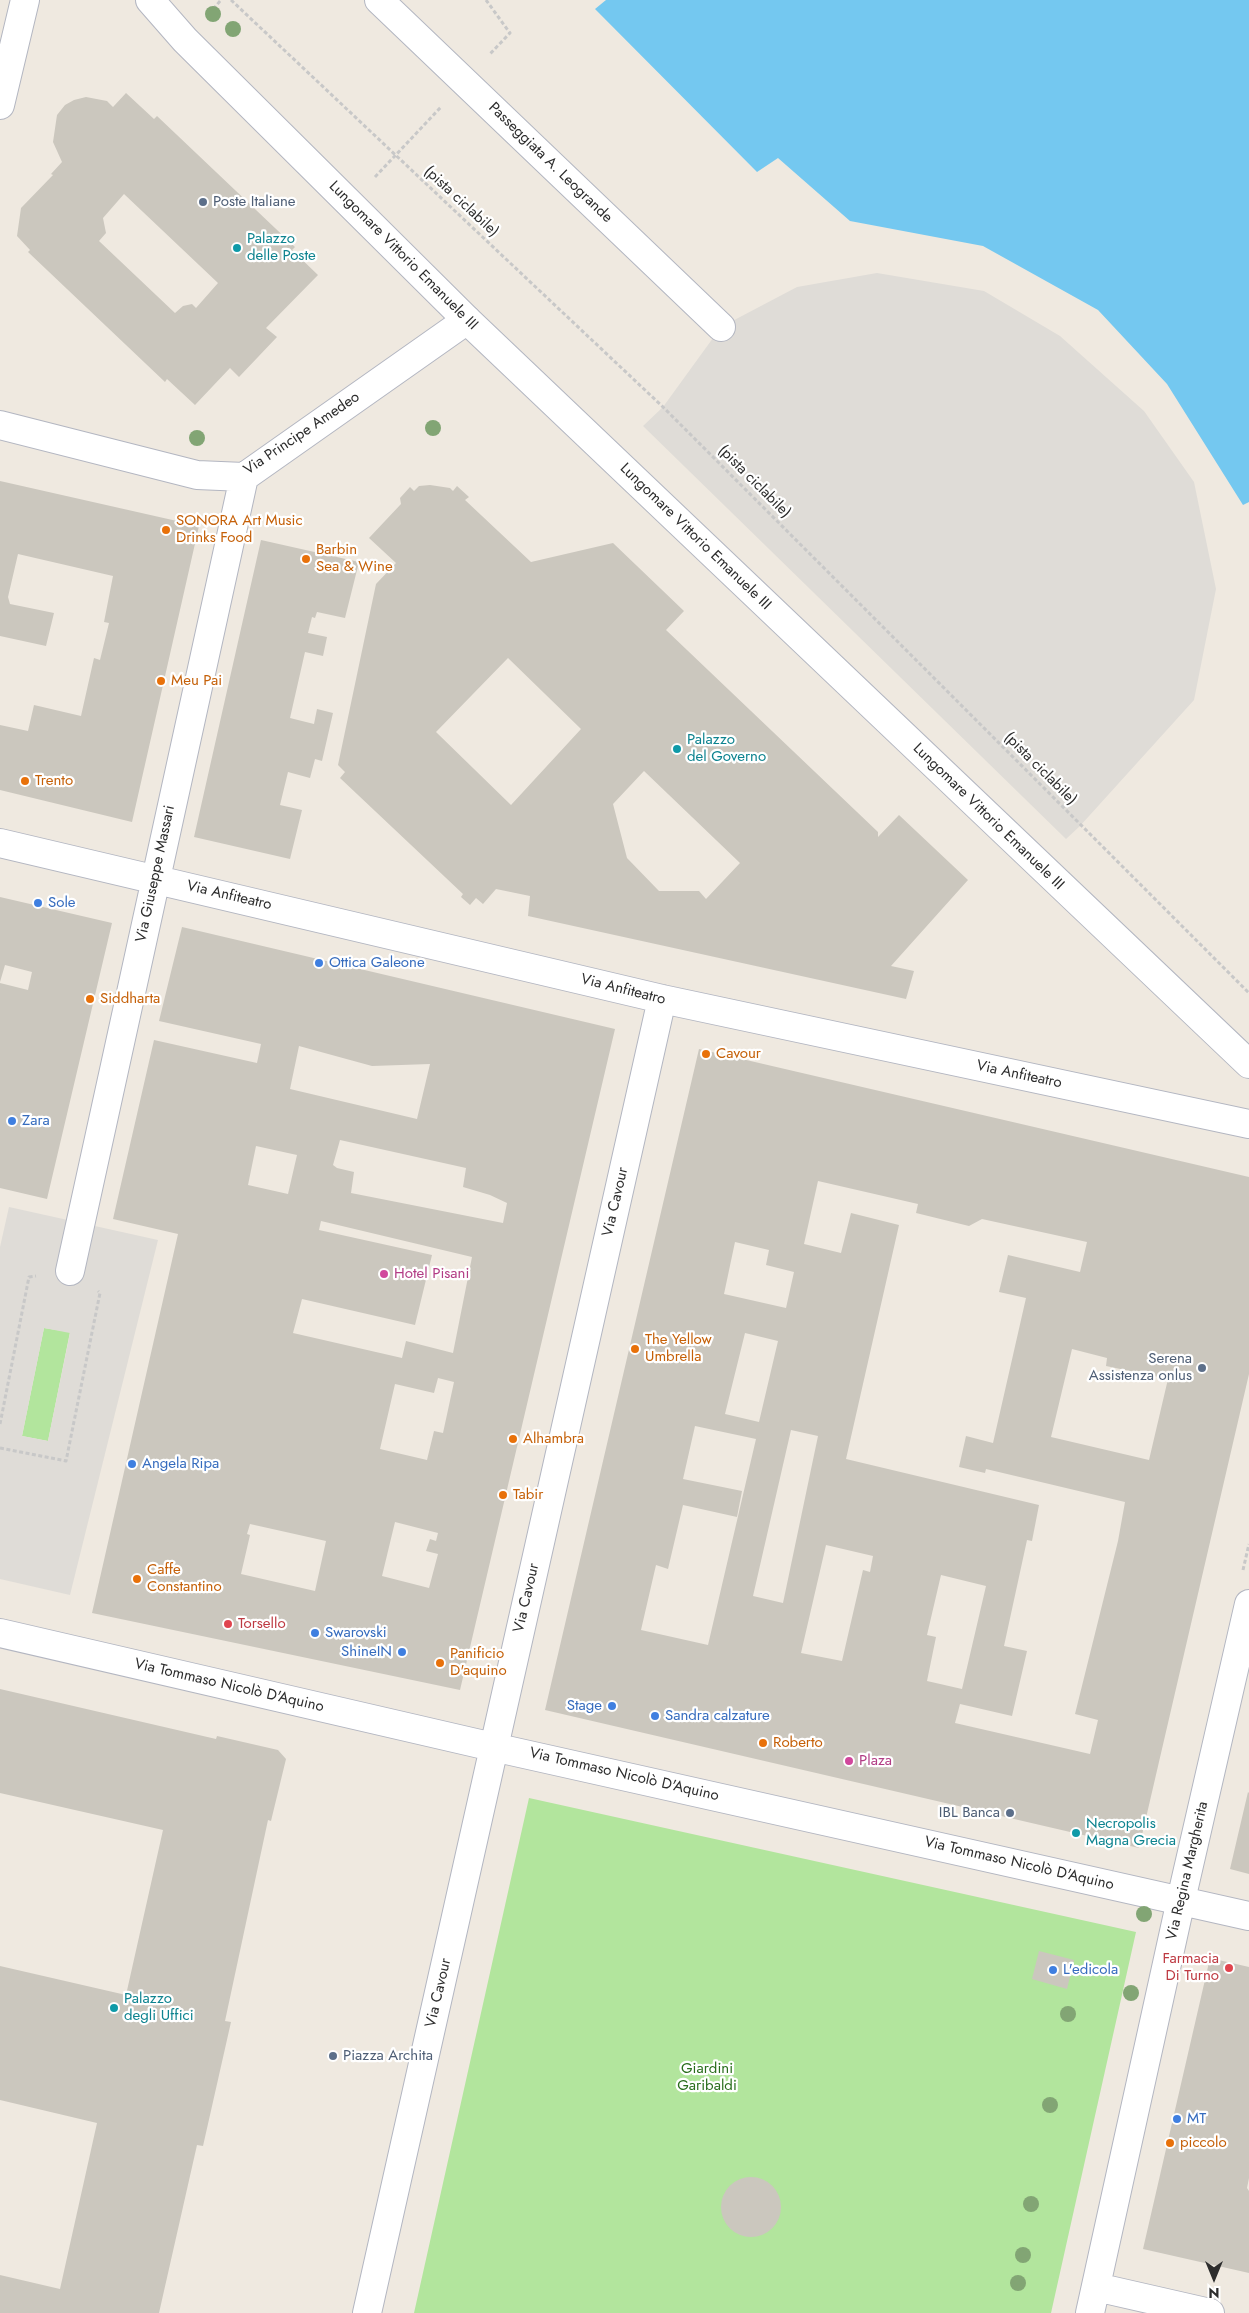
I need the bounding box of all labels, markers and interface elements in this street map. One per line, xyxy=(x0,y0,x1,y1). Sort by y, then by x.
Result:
street label: Passeggiata A. Leogrande xyxy=(484,99,616,227)
street label: (pista ciclabile) xyxy=(420,163,502,241)
street label: Lungomare Vittorio Emanuele III xyxy=(325,178,481,334)
place label: Poste Italiane xyxy=(213,193,295,211)
marker: Poste Italiane xyxy=(197,196,209,208)
place label: Palazzo delle Poste xyxy=(247,230,316,265)
marker: Palazzo delle Poste xyxy=(231,242,243,254)
street label: Via Principe Amedeo xyxy=(241,389,363,479)
street label: (pista ciclabile) xyxy=(714,442,794,522)
street label: Lungomare Vittorio Emanuele III xyxy=(616,460,774,614)
place label: SONORA Art Music Drinks Food xyxy=(176,512,303,547)
marker: SONORA Art Music Drinks Food xyxy=(160,524,172,536)
place label: Barbin Sea & Wine xyxy=(316,541,393,576)
marker: Barbin Sea & Wine xyxy=(300,553,312,565)
place label: Meu Pai xyxy=(171,672,222,690)
marker: Meu Pai xyxy=(155,675,167,687)
street label: (pista ciclabile) xyxy=(1000,729,1080,809)
place label: Palazzo del Governo xyxy=(687,731,766,766)
street label: Lungomare Vittorio Emanuele III xyxy=(909,740,1067,894)
marker: Palazzo del Governo xyxy=(671,743,683,755)
place label: Trento xyxy=(35,772,73,790)
marker: Trento xyxy=(19,775,31,787)
street label: Via Giuseppe Massari xyxy=(133,804,179,944)
street label: Via Anfiteatro xyxy=(185,877,273,915)
place label: Sole xyxy=(48,894,76,912)
marker: Sole xyxy=(32,897,44,909)
place label: Ottica Galeone xyxy=(329,954,425,972)
marker: Ottica Galeone xyxy=(313,957,325,969)
street label: Via Anfiteatro xyxy=(579,971,667,1009)
place label: Siddharta xyxy=(100,990,160,1008)
marker: Siddharta xyxy=(84,993,96,1005)
place label: Cavour xyxy=(716,1045,761,1063)
marker: Cavour xyxy=(700,1048,712,1060)
street label: Via Anfiteatro xyxy=(975,1057,1063,1093)
place label: Zara xyxy=(22,1112,50,1130)
marker: Zara xyxy=(6,1115,18,1127)
street label: Via Cavour xyxy=(599,1166,633,1238)
place label: Hotel Pisani xyxy=(394,1265,469,1283)
marker: Hotel Pisani xyxy=(378,1268,390,1280)
place label: The Yellow Umbrella xyxy=(645,1331,712,1366)
marker: The Yellow Umbrella xyxy=(629,1343,641,1355)
place label: Serena Assistenza onlus xyxy=(1089,1350,1192,1385)
marker: Serena Assistenza onlus xyxy=(1196,1362,1208,1374)
place label: Alhambra xyxy=(523,1430,584,1448)
marker: Alhambra xyxy=(507,1433,519,1445)
place label: Angela Ripa xyxy=(142,1455,219,1473)
marker: Angela Ripa xyxy=(126,1458,138,1470)
place label: Tabir xyxy=(513,1486,543,1504)
marker: Tabir xyxy=(497,1489,509,1501)
place label: Caffe Constantino xyxy=(147,1561,222,1596)
street label: Via Cavour xyxy=(510,1562,544,1634)
marker: Caffe Constantino xyxy=(131,1573,143,1585)
place label: Torsello xyxy=(238,1615,286,1633)
marker: Torsello xyxy=(222,1618,234,1630)
place label: Swarovski xyxy=(325,1624,387,1642)
marker: Swarovski xyxy=(309,1627,321,1639)
place label: ShineIN xyxy=(341,1643,392,1661)
place label: Panificio D'aquino xyxy=(450,1645,507,1680)
marker: ShineIN xyxy=(396,1646,408,1658)
street label: Via Tommaso Nicolò D'Aquino xyxy=(132,1655,326,1717)
marker: Panificio D'aquino xyxy=(434,1657,446,1669)
place label: Stage xyxy=(567,1697,602,1715)
marker: Stage xyxy=(606,1700,618,1712)
place label: Sandra calzature xyxy=(665,1707,770,1725)
marker: Sandra calzature xyxy=(649,1710,661,1722)
place label: Roberto xyxy=(773,1734,823,1752)
marker: Roberto xyxy=(757,1737,769,1749)
street label: Via Tommaso Nicolò D'Aquino xyxy=(527,1744,721,1806)
place label: Plaza xyxy=(859,1752,892,1770)
marker: Plaza xyxy=(843,1755,855,1767)
street label: Via Regina Margherita xyxy=(1163,1800,1213,1942)
place label: IBL Banca xyxy=(939,1804,1000,1822)
marker: IBL Banca xyxy=(1004,1807,1016,1819)
place label: Necropolis Magna Grecia xyxy=(1086,1815,1176,1850)
marker: Necropolis Magna Grecia xyxy=(1070,1827,1082,1839)
street label: Via Tommaso Nicolò D'Aquino xyxy=(922,1833,1116,1895)
place label: Farmacia Di Turno xyxy=(1162,1950,1219,1985)
street label: Via Cavour xyxy=(422,1957,456,2029)
place label: L'edicola xyxy=(1063,1961,1118,1979)
marker: Farmacia Di Turno xyxy=(1223,1962,1235,1974)
marker: L'edicola xyxy=(1047,1964,1059,1976)
place label: Palazzo degli Uffici xyxy=(124,1990,194,2025)
marker: Palazzo degli Uffici xyxy=(108,2002,120,2014)
place label: Piazza Archita xyxy=(343,2047,433,2065)
marker: Piazza Archita xyxy=(327,2050,339,2062)
park label: Giardini Garibaldi xyxy=(677,2060,737,2095)
place label: MT xyxy=(1187,2110,1206,2128)
marker: MT xyxy=(1171,2113,1183,2125)
place label: piccolo xyxy=(1180,2134,1227,2152)
marker: piccolo xyxy=(1164,2137,1176,2149)
north arrow xyxy=(1189,2253,1239,2303)
text: N xyxy=(1208,2283,1220,2303)

